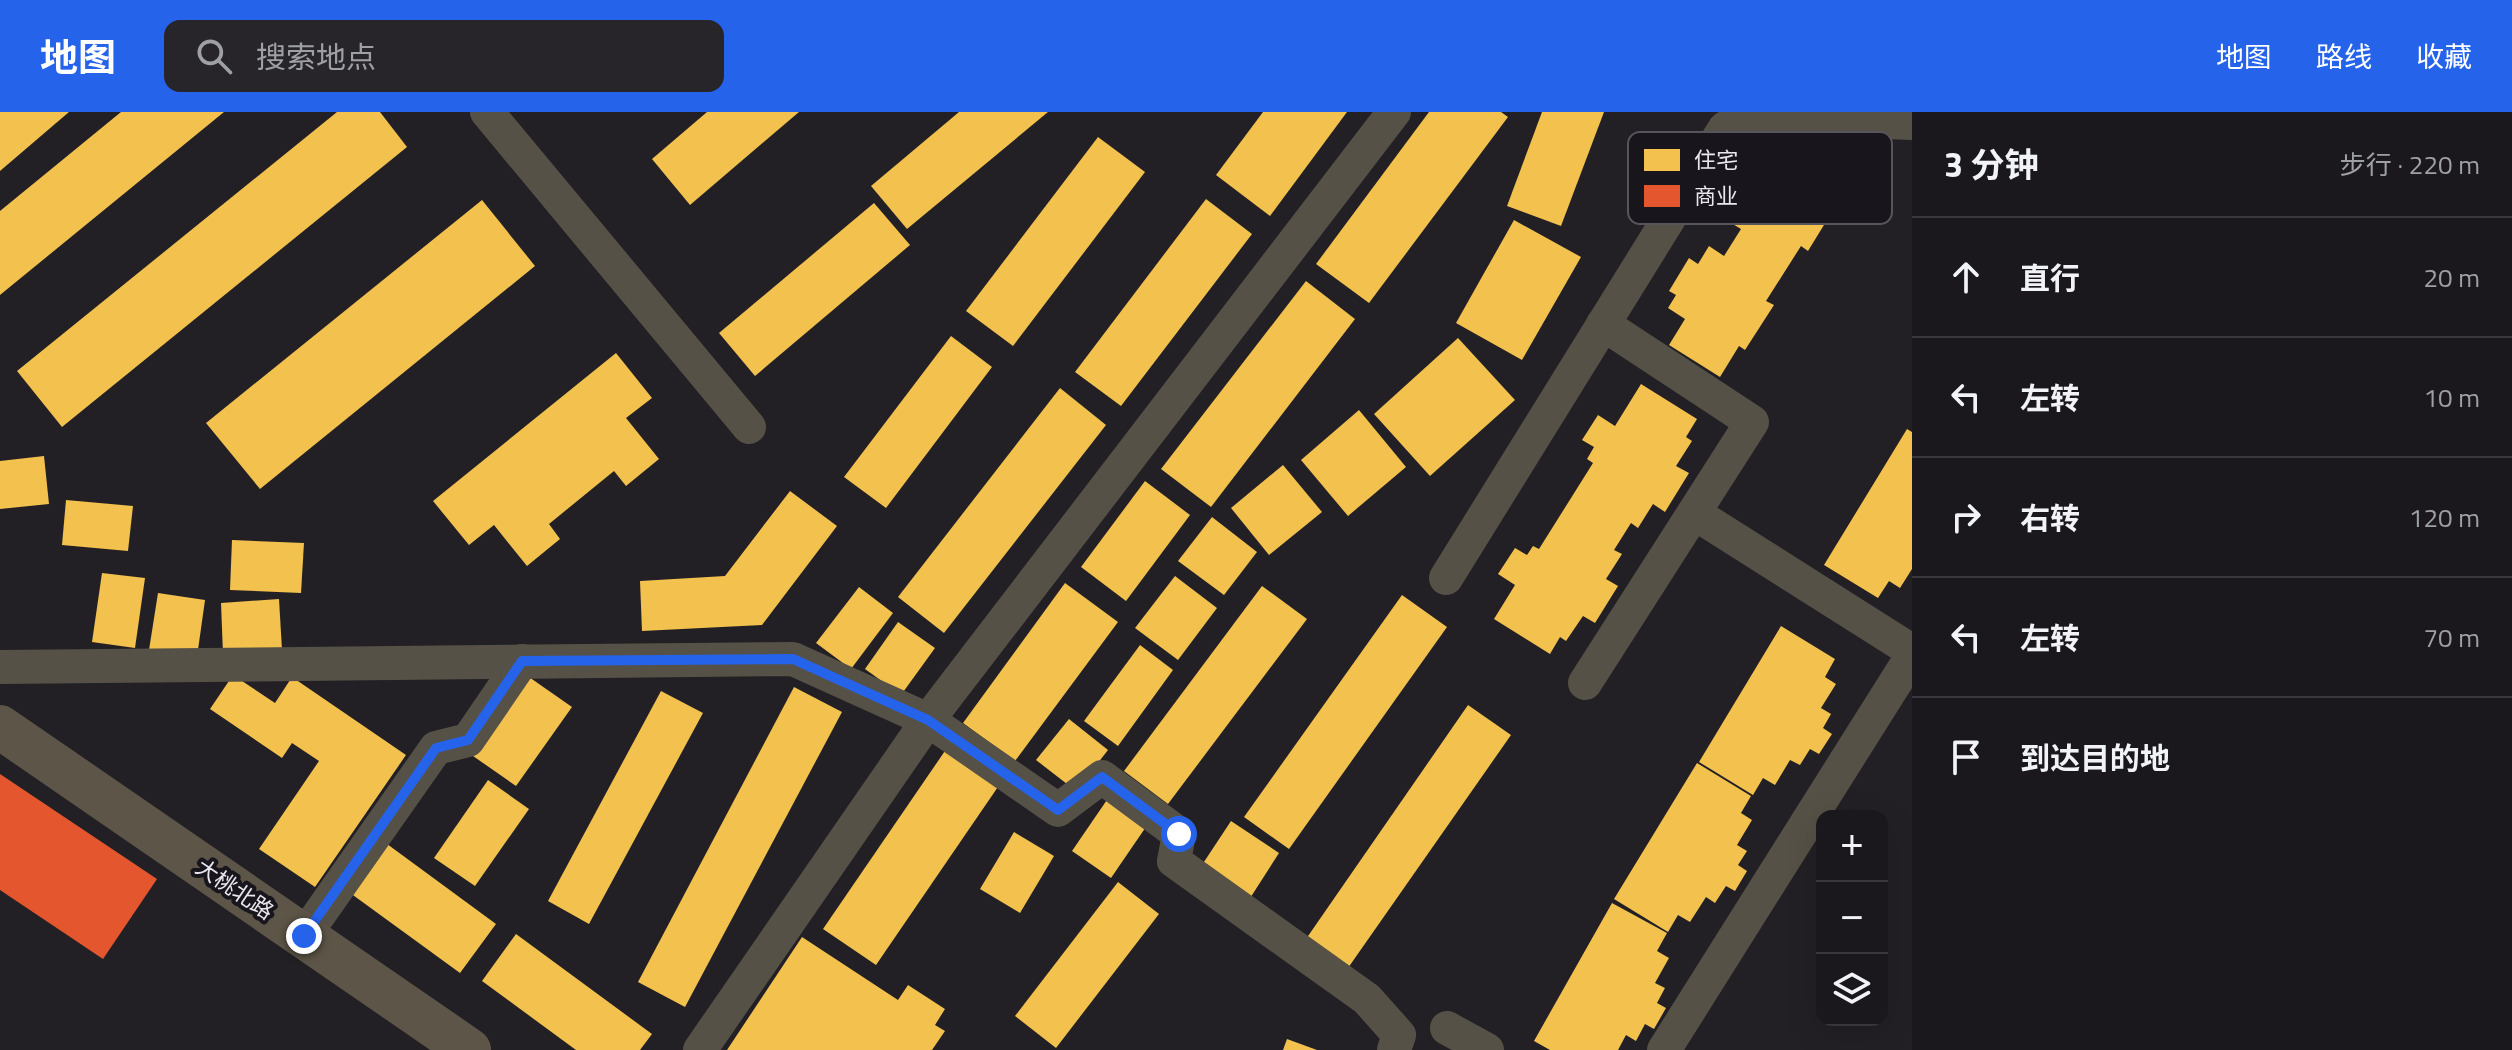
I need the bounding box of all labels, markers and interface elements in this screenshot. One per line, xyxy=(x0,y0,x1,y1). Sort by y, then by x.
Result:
search box xyxy=(164,20,724,92)
text: 地图 xyxy=(40,28,116,86)
icon: search xyxy=(192,34,236,78)
text: 搜索地点 xyxy=(256,34,376,80)
text: 地图 xyxy=(2216,35,2272,78)
text: 路线 xyxy=(2316,35,2372,78)
text: 收藏 xyxy=(2416,35,2472,78)
legend xyxy=(1628,132,1892,224)
text: 3 分钟 xyxy=(1944,138,2039,190)
text: 住宅 xyxy=(1694,143,1738,177)
text: 步行 · 220 m xyxy=(2340,145,2480,184)
text: 商业 xyxy=(1694,179,1738,213)
icon: ahead xyxy=(1944,255,1988,299)
text: 直行 xyxy=(2020,255,2080,301)
text: 20 m xyxy=(2423,258,2480,297)
icon: left xyxy=(1944,375,1988,419)
text: 左转 xyxy=(2020,375,2080,421)
text: 10 m xyxy=(2423,378,2480,417)
icon: right xyxy=(1944,495,1988,539)
text: 右转 xyxy=(2020,495,2080,541)
text: 120 m xyxy=(2409,498,2480,537)
icon: left xyxy=(1944,615,1988,659)
text: 左转 xyxy=(2020,615,2080,661)
text: 70 m xyxy=(2423,618,2480,657)
icon: arrive xyxy=(1944,735,1988,779)
text: 到达目的地 xyxy=(2020,735,2170,781)
map controls xyxy=(1816,810,1888,1026)
button: + xyxy=(1816,810,1888,882)
route start xyxy=(1161,816,1197,852)
street label: 大桃北路 xyxy=(189,850,281,928)
button: − xyxy=(1816,882,1888,954)
route end xyxy=(286,918,322,954)
button: layers xyxy=(1816,954,1888,1026)

